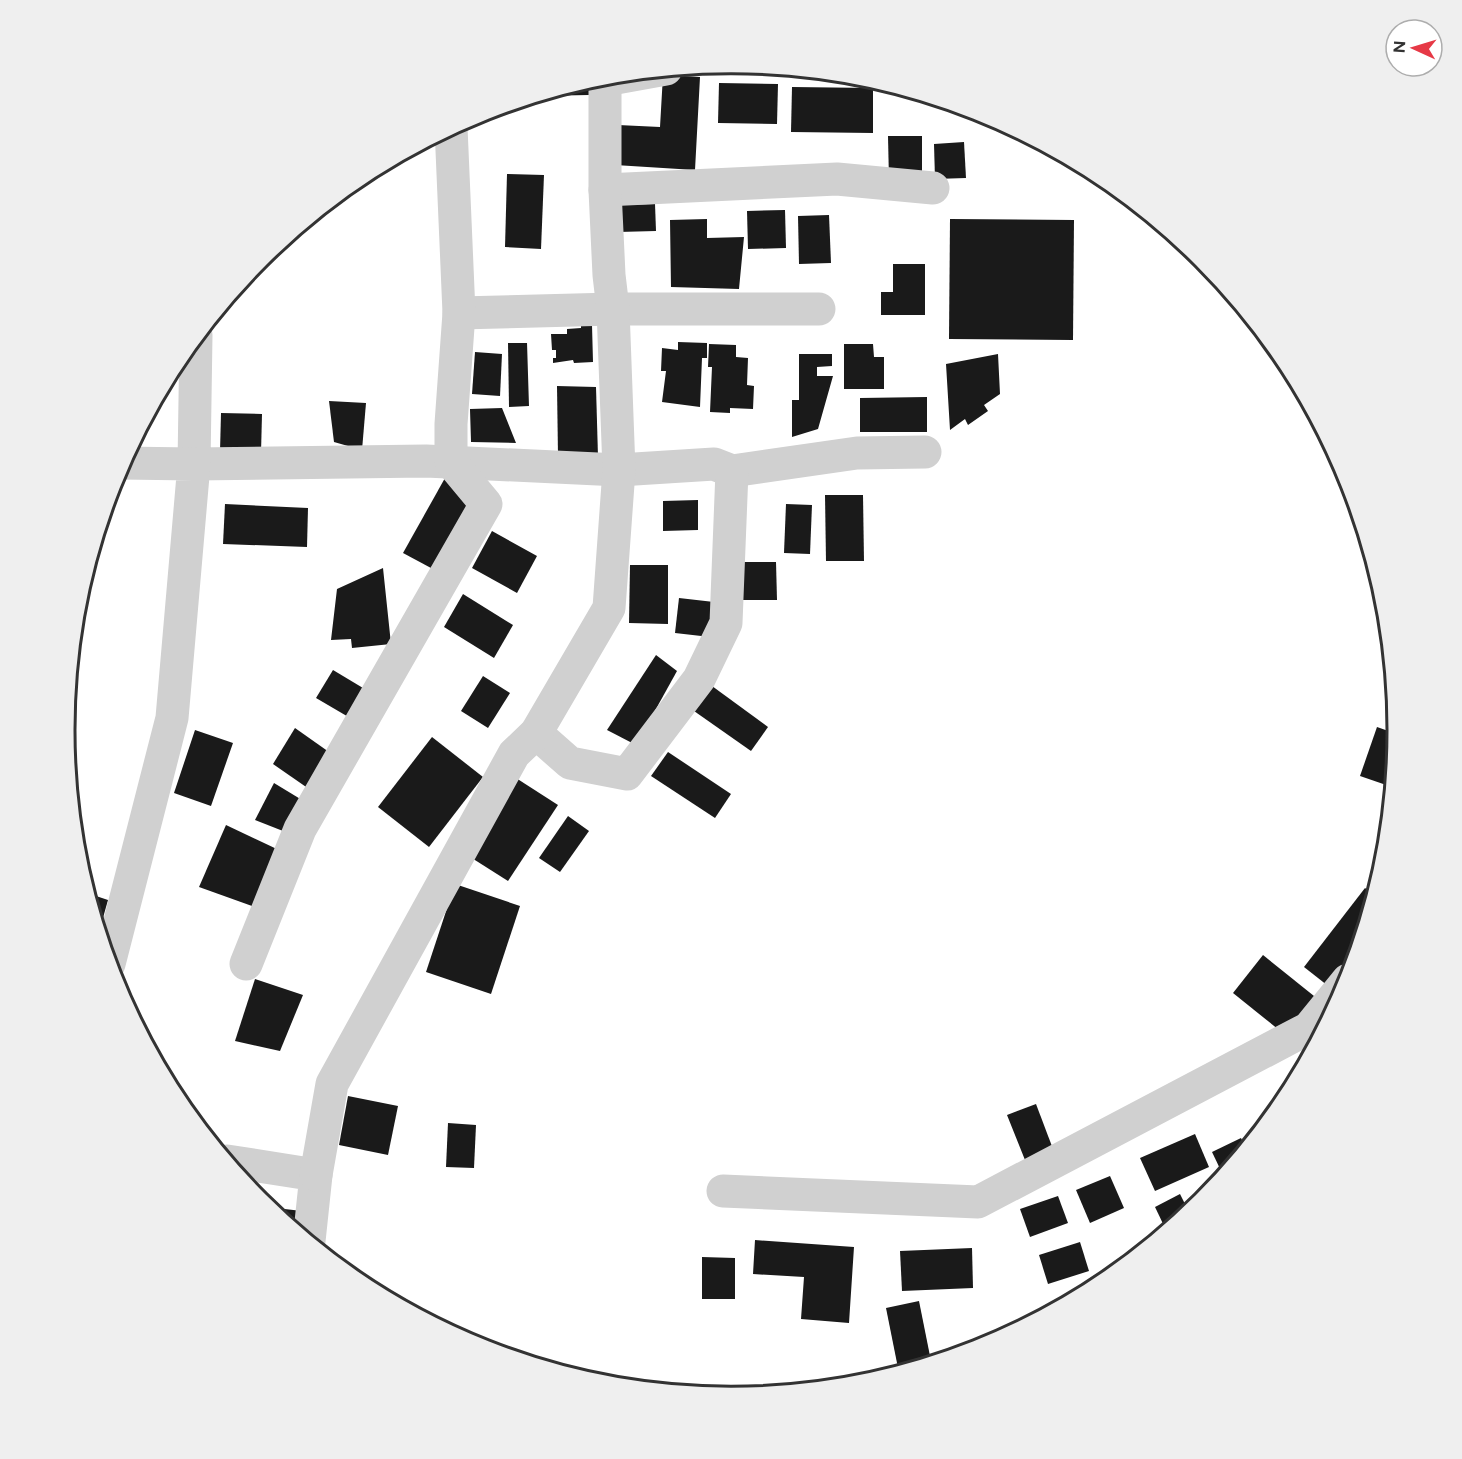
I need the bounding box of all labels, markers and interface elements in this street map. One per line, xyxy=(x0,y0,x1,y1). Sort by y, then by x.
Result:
north arrow xyxy=(1384,18,1444,78)
text: N xyxy=(1390,40,1409,54)

